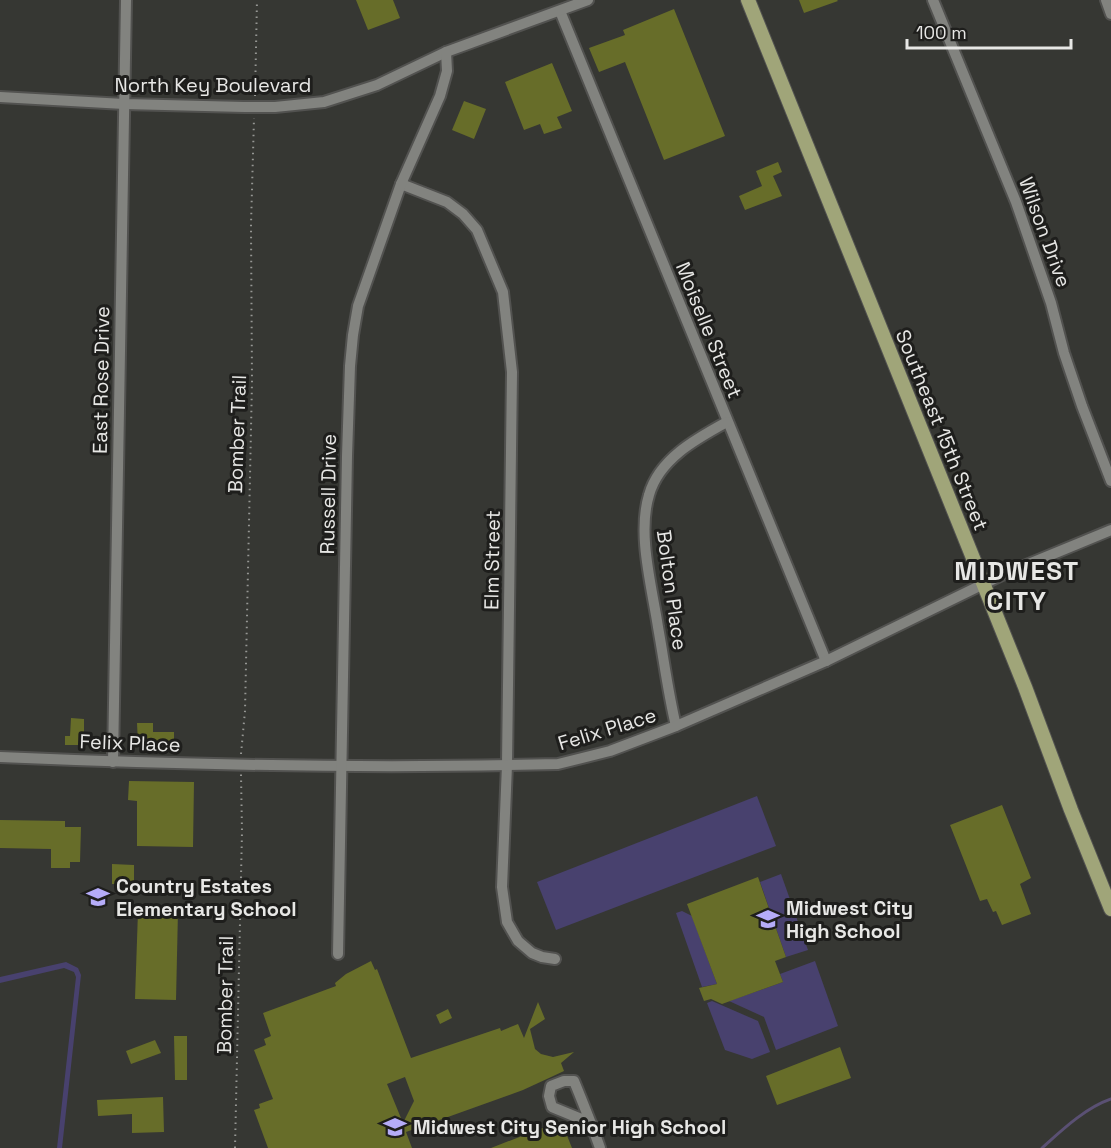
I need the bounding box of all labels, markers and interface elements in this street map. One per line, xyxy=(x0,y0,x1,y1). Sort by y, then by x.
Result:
scale bar xyxy=(907,12,1070,50)
text: 100 m xyxy=(916,21,967,44)
street label: North Key Boulevard xyxy=(115,72,311,98)
street label: Wilson Drive xyxy=(1013,173,1077,291)
street label: Moiselle Street xyxy=(670,258,748,402)
street label: East Rose Drive xyxy=(87,306,115,454)
street label: Southeast 15th Street xyxy=(890,326,994,534)
street label: Bomber Trail xyxy=(222,374,252,494)
street label: Russell Drive xyxy=(314,433,342,555)
street label: Elm Street xyxy=(478,510,506,610)
street label: Bolton Place xyxy=(651,528,693,652)
district label: MIDWEST CITY xyxy=(954,554,1080,618)
street label: Felix Place xyxy=(555,702,659,756)
street label: Felix Place xyxy=(79,728,181,758)
place label: Country Estates Elementary School xyxy=(116,873,297,922)
school or university icon: Country Estates Elementary School xyxy=(85,884,111,910)
place label: Midwest City High School xyxy=(786,895,913,944)
school or university icon: Midwest City High School xyxy=(755,906,781,932)
street label: Bomber Trail xyxy=(211,936,239,1054)
school or university icon: Midwest City Senior High School xyxy=(382,1114,408,1140)
place label: Midwest City Senior High School xyxy=(413,1114,726,1140)

